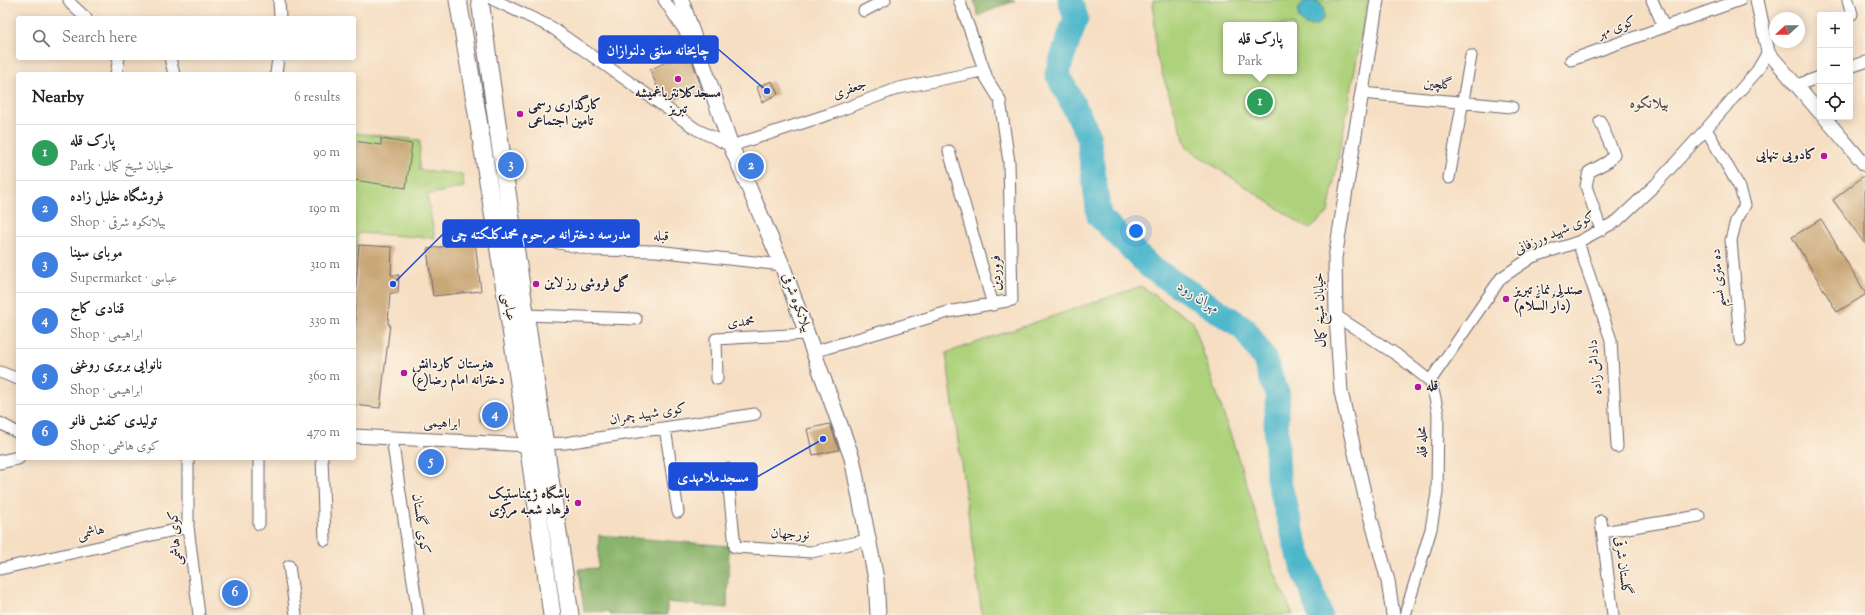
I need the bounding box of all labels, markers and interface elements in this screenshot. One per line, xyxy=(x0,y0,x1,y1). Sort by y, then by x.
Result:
street label: کوی مهر xyxy=(1593,12,1639,45)
north arrow xyxy=(1769,12,1805,48)
map controls xyxy=(1817,12,1853,120)
button: + xyxy=(1817,12,1853,48)
search box xyxy=(16,16,356,60)
popup xyxy=(1223,22,1297,74)
icon: search xyxy=(30,27,52,49)
text: Search here xyxy=(62,28,137,49)
text: پارک قله xyxy=(1238,29,1282,50)
callout: چایخانه سنتی دلنوازان xyxy=(599,36,718,63)
text: چایخانه سنتی دلنوازان xyxy=(607,41,709,62)
button: − xyxy=(1817,48,1853,84)
text: Park xyxy=(1238,53,1263,71)
marker: مسجدکلانترباغمیشه تبریز xyxy=(673,74,683,84)
street label: گلچین xyxy=(1423,74,1453,96)
street label: جعفری xyxy=(830,75,870,105)
place label: مسجدکلانترباغمیشه تبریز xyxy=(635,84,721,120)
button: locate xyxy=(1817,84,1853,120)
text: Nearby xyxy=(32,86,84,110)
pin: 1 xyxy=(1247,87,1273,117)
text: 6 results xyxy=(294,89,340,107)
place label: کارگذاری رسمی تامین اجتماعی xyxy=(527,94,601,132)
district label: بیلانکوه xyxy=(1630,94,1668,115)
marker: کارگذاری رسمی تامین اجتماعی xyxy=(515,109,525,119)
text: پارک قله xyxy=(70,131,115,152)
text: 1 xyxy=(43,144,47,162)
text: 90 m xyxy=(313,144,340,162)
place label: کادویی تنهایی xyxy=(1755,146,1816,166)
pin: 3 xyxy=(498,150,524,180)
pin: 2 xyxy=(738,151,764,181)
marker: کادویی تنهایی xyxy=(1819,151,1829,161)
text: Park · خیابان شیخ کمال xyxy=(70,158,174,176)
text: فروشگاه خلیل زاده xyxy=(70,187,164,208)
text: 2 xyxy=(42,200,48,218)
text: 190 m xyxy=(309,200,340,218)
street label: کوی شهید ورزفانی xyxy=(1511,207,1599,261)
text: Shop · بیلانکوه شرقی xyxy=(70,214,166,232)
callout: مدرسه دخترانه مرحوم محمدکلکته چی xyxy=(443,220,639,247)
your location xyxy=(1126,221,1146,241)
text: مدرسه دخترانه مرحوم محمدکلکته چی xyxy=(450,225,631,247)
street label: قبله xyxy=(652,226,670,248)
text: موبای سینا xyxy=(70,243,122,264)
street label: ده متری نسیم xyxy=(1706,248,1734,308)
street label: فروردین xyxy=(987,255,1007,291)
text: 3 xyxy=(42,256,48,274)
text: 310 m xyxy=(310,256,340,274)
text: Supermarket · عباسى xyxy=(70,270,177,288)
street label: بیلانکوه شرقی xyxy=(776,270,816,336)
street label: خیابان شیخ کمال xyxy=(1310,272,1333,348)
place label: گل فروشی رز لاین xyxy=(544,273,629,294)
water label: مهران رود xyxy=(1173,276,1223,320)
marker: گل فروشی رز لاین xyxy=(531,279,541,289)
place label: صندلی نماز تبریز (دَارُ السَّلام) xyxy=(1512,281,1583,318)
street label: عباسى xyxy=(496,291,520,323)
marker: صندلی نماز تبریز (دَارُ السَّلام) xyxy=(1501,294,1511,304)
text: قنادی کاج xyxy=(70,299,124,320)
text: 4 xyxy=(42,312,48,330)
text: 330 m xyxy=(309,312,340,330)
street label: محمدی xyxy=(727,312,755,334)
text: Shop · ابراهیمی xyxy=(70,326,143,344)
street label: داداش زاده xyxy=(1584,338,1608,396)
text: نانوایی بربری روغنی xyxy=(70,355,162,376)
place label: هنرستان کاردانش دخترانه امام رضا(ع) xyxy=(412,355,505,392)
text: 5 xyxy=(43,368,47,386)
text: 360 m xyxy=(308,368,340,386)
marker: هنرستان کاردانش دخترانه امام رضا(ع) xyxy=(399,368,409,378)
place label: قله xyxy=(1426,377,1438,397)
text: Shop · ابراهیمی xyxy=(70,382,143,400)
marker: قله xyxy=(1413,382,1423,392)
street label: کوی شهید چمران xyxy=(608,399,688,431)
pin: 4 xyxy=(482,400,508,430)
text: تولیدی کفش فانو xyxy=(70,411,157,432)
street label: ابراهیمی xyxy=(423,413,461,435)
text: 6 xyxy=(42,424,48,442)
text: 470 m xyxy=(307,424,340,442)
street label: محله قله xyxy=(1413,425,1433,458)
text: Shop · کوی هاشمی xyxy=(70,438,160,456)
pin: 5 xyxy=(418,447,444,477)
callout: مسجدملامهدی xyxy=(669,463,757,490)
text: مسجدملامهدی xyxy=(677,468,749,489)
place label: باشگاه ژیمناستیک فرهاد شعبه مرکزی xyxy=(488,484,570,521)
street label: کوی گلستان xyxy=(406,492,434,556)
marker: باشگاه ژیمناستیک فرهاد شعبه مرکزی xyxy=(573,498,583,508)
street label: کوی هاشمی xyxy=(164,510,188,566)
street label: هاشمی xyxy=(75,520,107,546)
street label: نورجهان xyxy=(770,524,810,546)
street label: گلستان شرقی xyxy=(1608,536,1636,596)
pin: 6 xyxy=(222,578,248,608)

